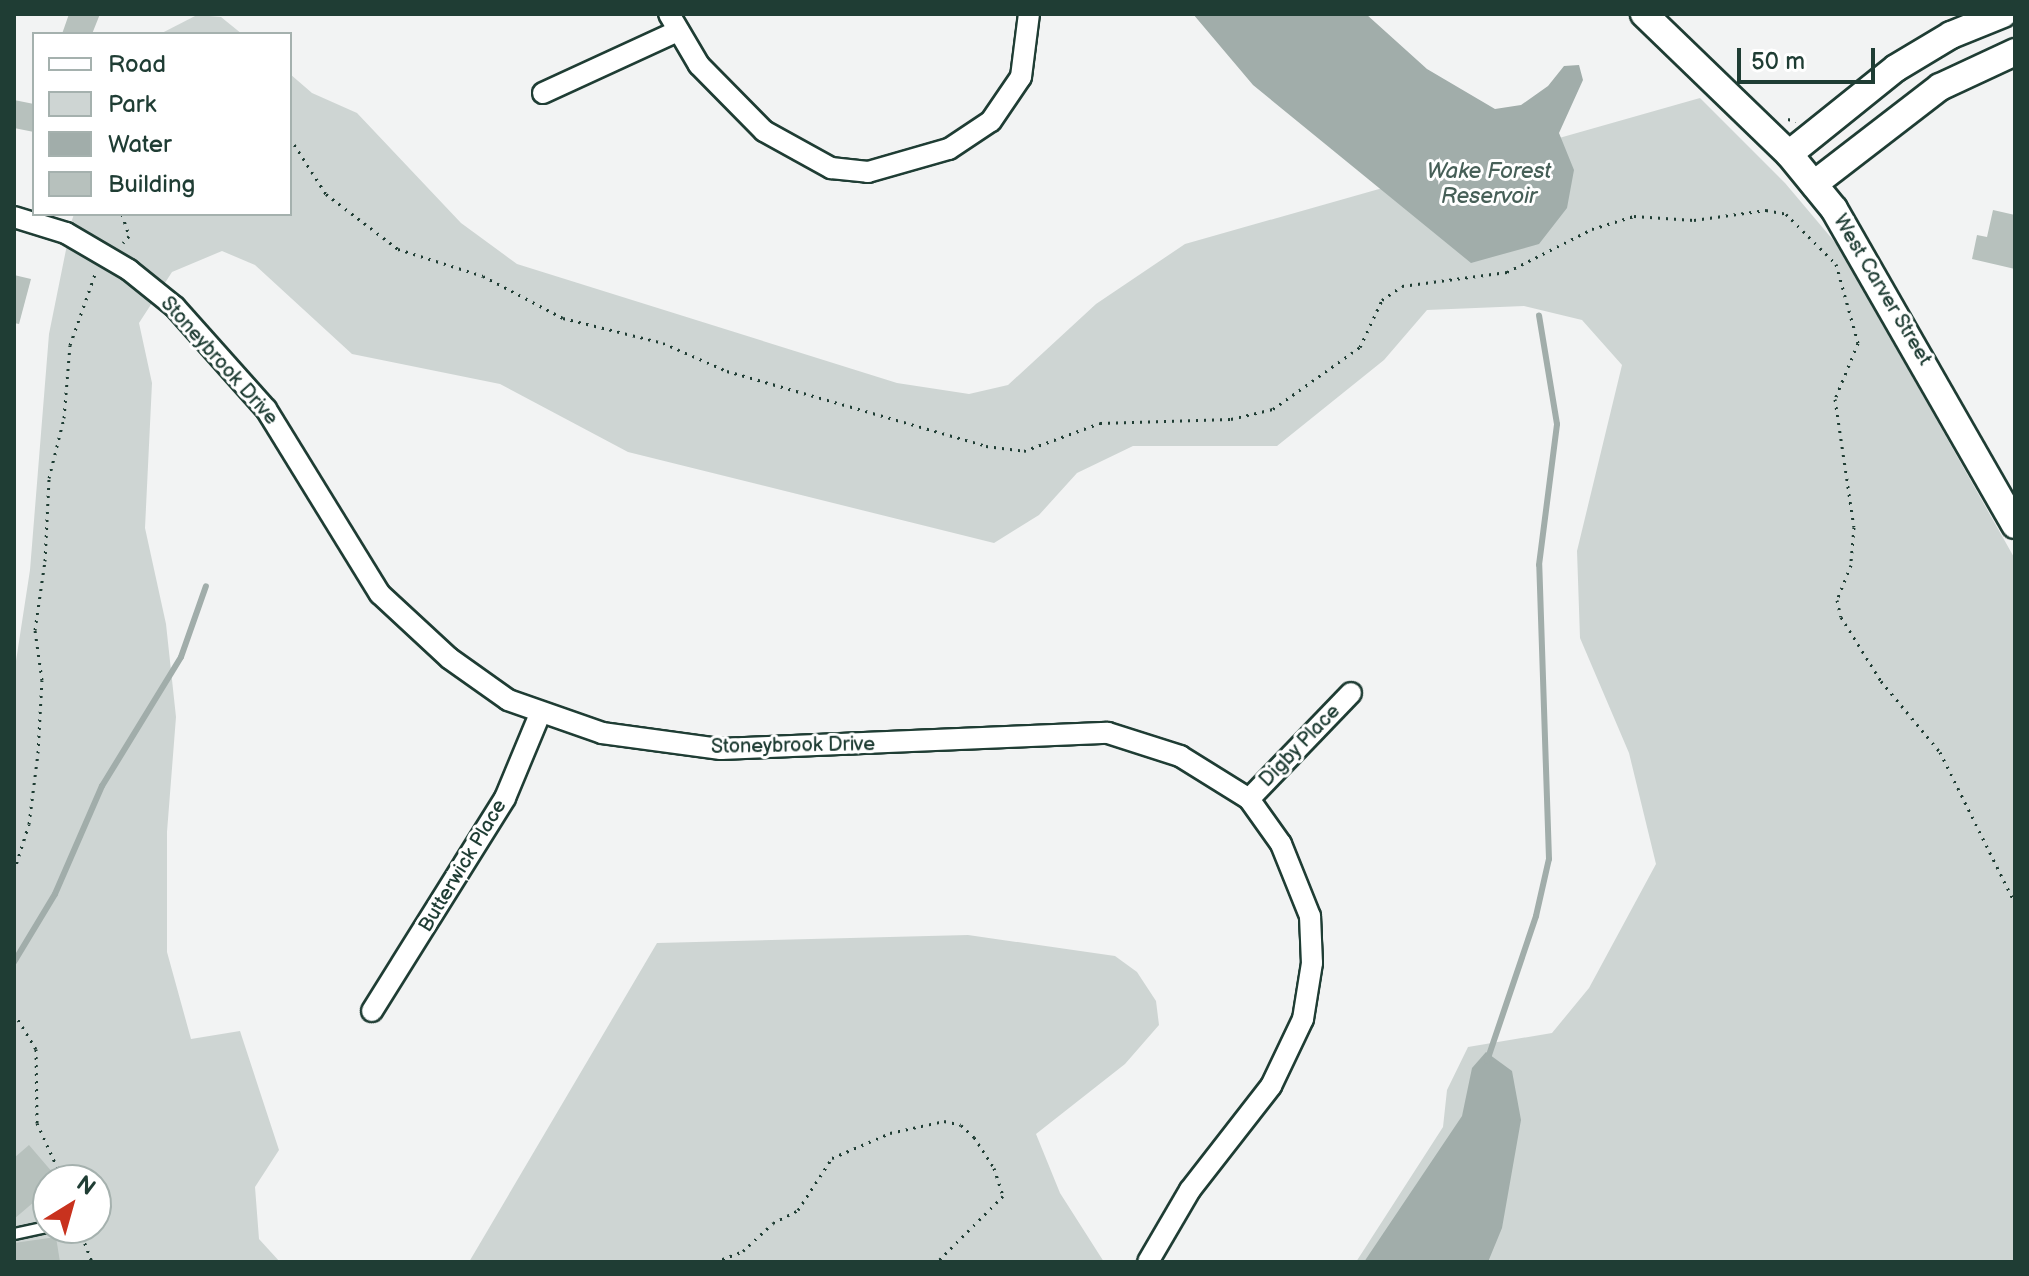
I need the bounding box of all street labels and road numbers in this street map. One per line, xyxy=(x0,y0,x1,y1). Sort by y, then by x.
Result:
street label: West Carver Street xyxy=(1827,210,1937,370)
street label: Stoneybrook Drive xyxy=(155,292,283,430)
street label: Digby Place xyxy=(1254,699,1346,793)
street label: Stoneybrook Drive xyxy=(711,733,875,759)
street label: Butterwick Place xyxy=(414,795,512,937)

